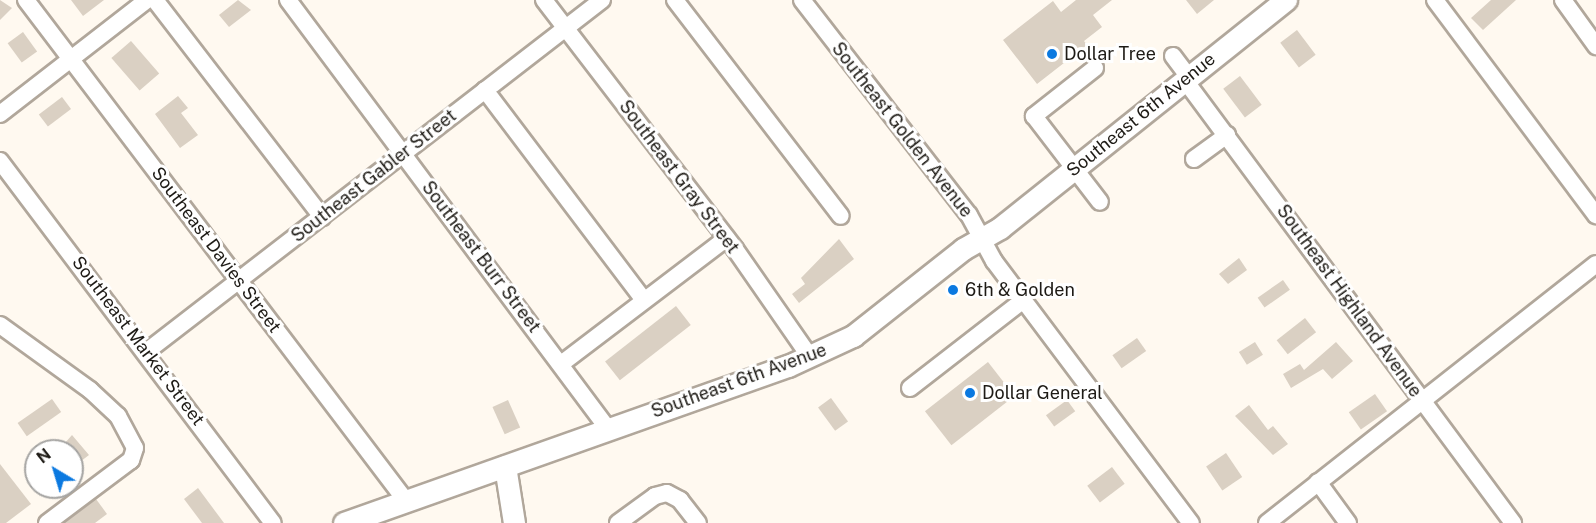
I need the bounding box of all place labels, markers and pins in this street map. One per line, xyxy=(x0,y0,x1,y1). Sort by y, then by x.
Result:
place label: Dollar Tree xyxy=(1064,43,1156,65)
marker: Dollar Tree xyxy=(1045,47,1059,61)
place label: 6th & Golden xyxy=(965,279,1075,301)
marker: 6th & Golden xyxy=(946,283,960,297)
place label: Dollar General xyxy=(982,382,1103,404)
marker: Dollar General xyxy=(963,386,977,400)

